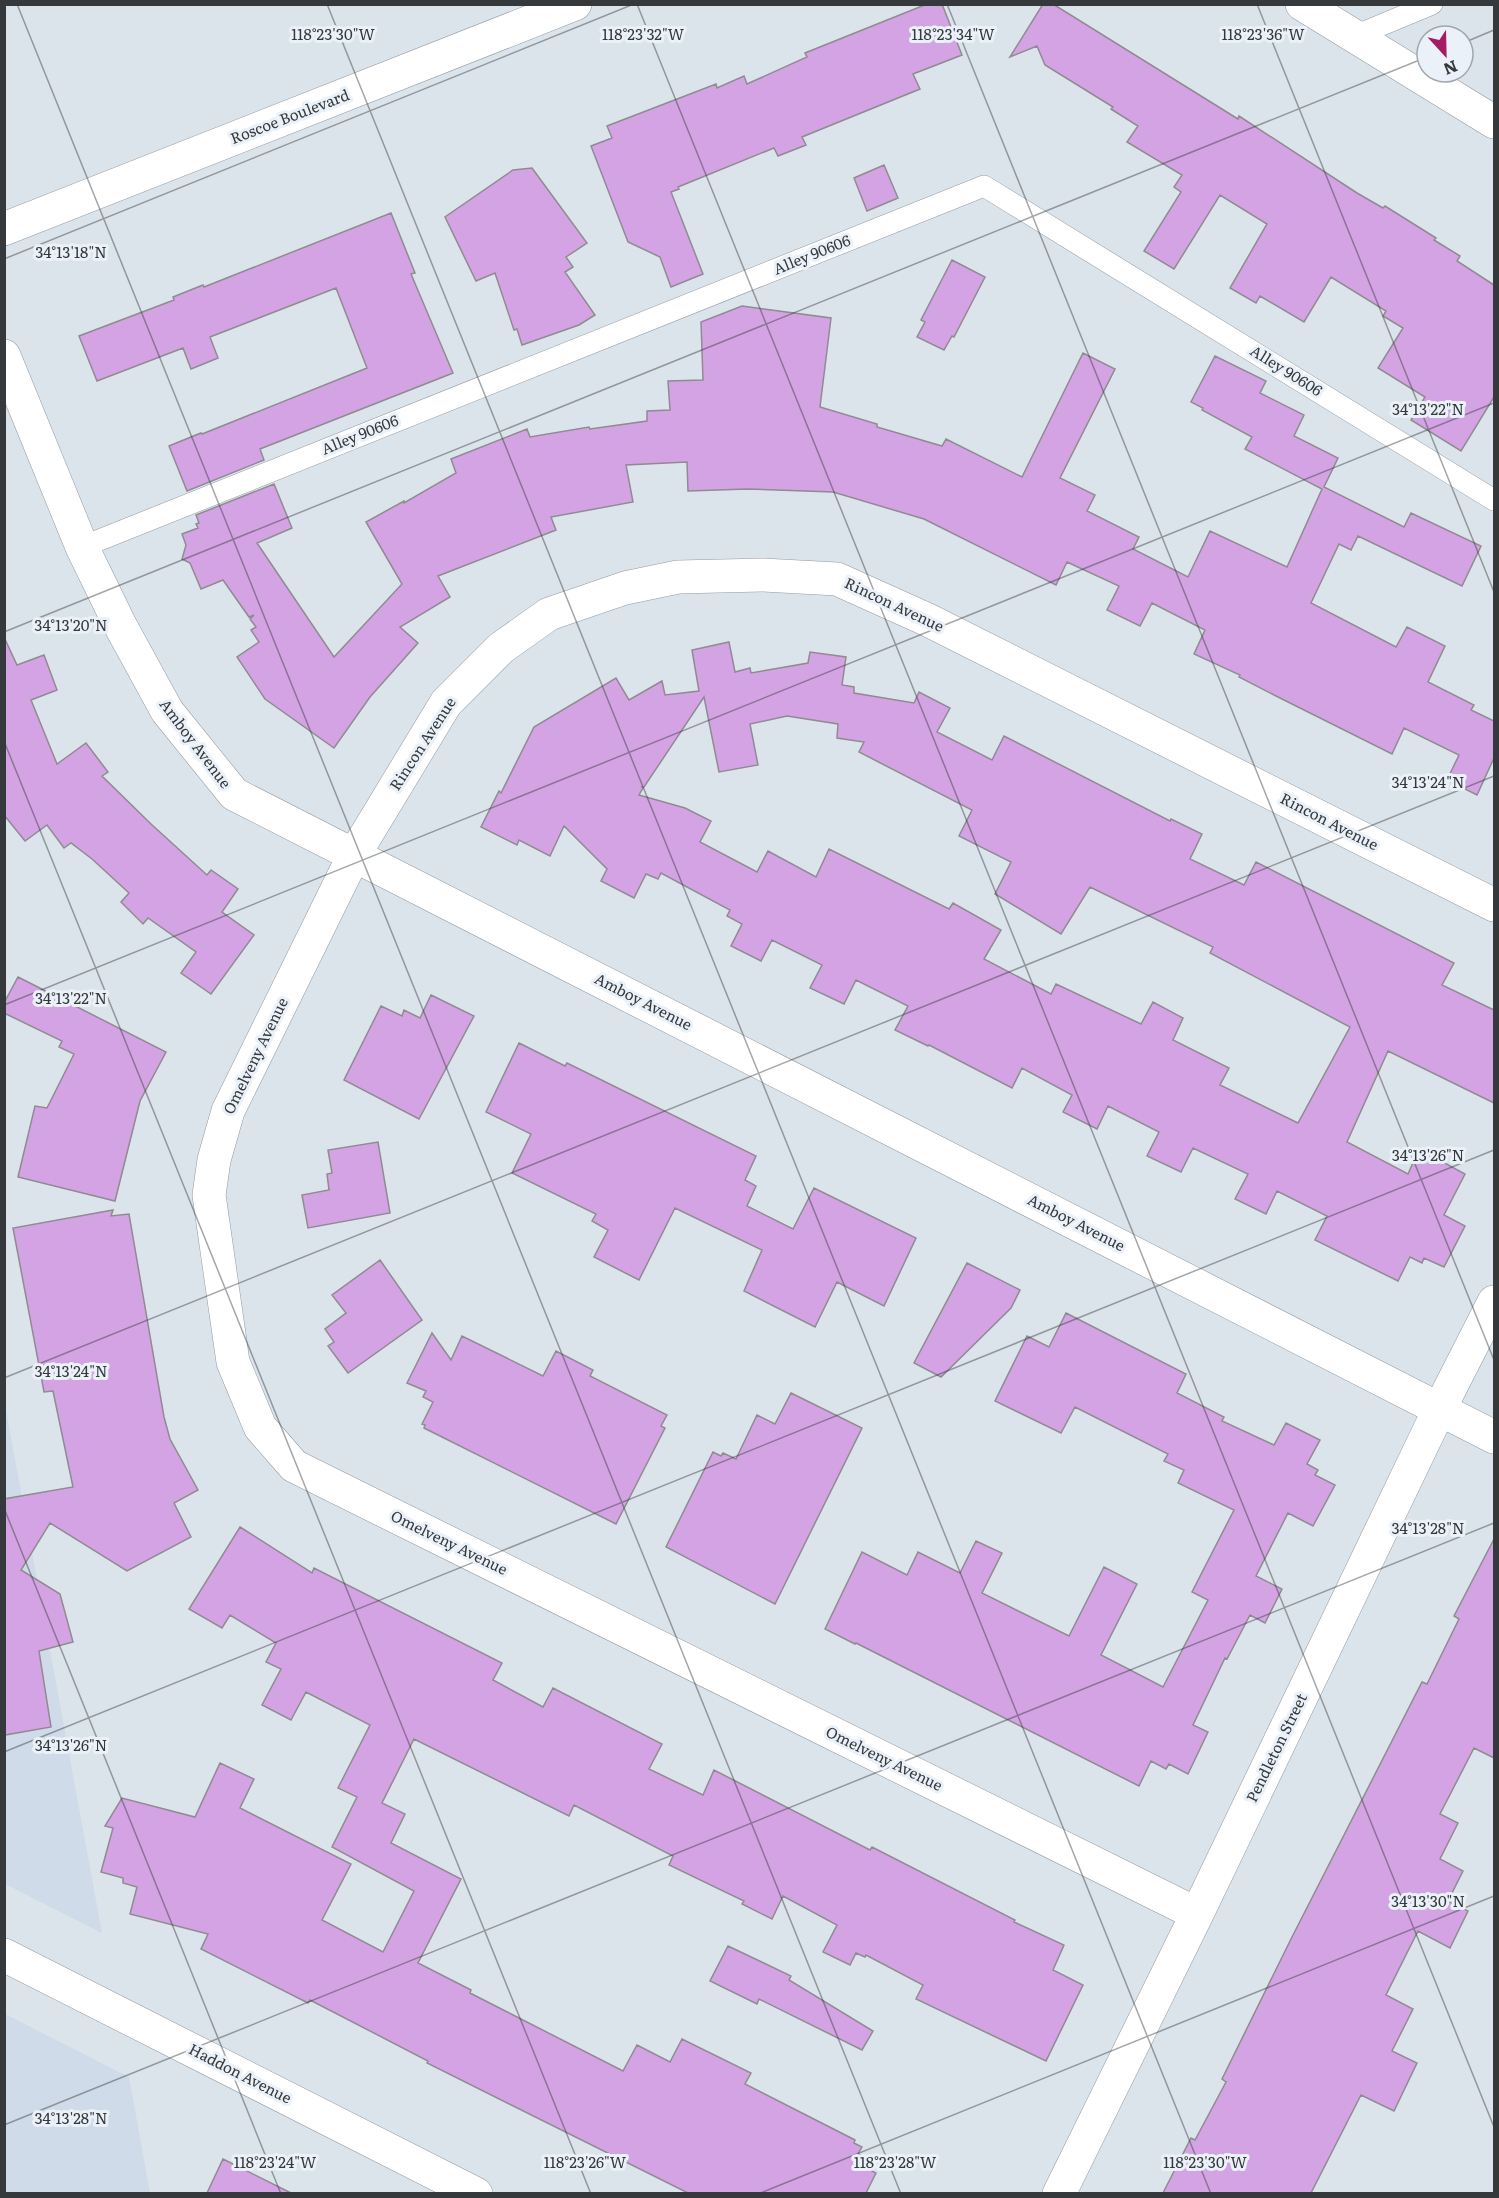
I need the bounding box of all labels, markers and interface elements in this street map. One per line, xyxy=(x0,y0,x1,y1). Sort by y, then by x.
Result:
text: 118°23'30"W xyxy=(291,22,375,45)
text: 118°23'32"W xyxy=(602,22,685,45)
text: 118°23'34"W xyxy=(911,22,995,45)
text: 118°23'36"W xyxy=(1221,22,1305,45)
north arrow xyxy=(1415,24,1475,84)
text: N xyxy=(1440,55,1462,82)
street label: Roscoe Boulevard xyxy=(227,82,352,149)
street label: Alley 90606 xyxy=(769,228,853,280)
text: 34°13'18"N xyxy=(35,240,107,263)
street label: Alley 90606 xyxy=(1246,338,1327,401)
text: 34°13'22"N xyxy=(1392,397,1464,420)
street label: Alley 90606 xyxy=(317,408,401,460)
street label: Rincon Avenue xyxy=(841,571,948,637)
text: 34°13'20"N xyxy=(34,613,108,636)
street label: Rincon Avenue xyxy=(383,692,461,794)
street label: Amboy Avenue xyxy=(155,694,238,793)
text: 34°13'24"N xyxy=(1392,770,1464,793)
street label: Rincon Avenue xyxy=(1277,786,1383,855)
street label: Amboy Avenue xyxy=(591,966,697,1035)
text: 34°13'22"N xyxy=(35,986,107,1009)
street label: Omelveny Avenue xyxy=(216,993,293,1118)
text: 34°13'26"N xyxy=(1392,1143,1464,1166)
street label: Amboy Avenue xyxy=(1024,1187,1130,1256)
text: 34°13'24"N xyxy=(35,1359,107,1382)
street label: Omelveny Avenue xyxy=(387,1503,512,1580)
text: 34°13'28"N xyxy=(1392,1516,1464,1539)
street label: Pendleton Street xyxy=(1239,1689,1312,1806)
street label: Omelveny Avenue xyxy=(822,1719,947,1796)
text: 34°13'26"N xyxy=(35,1733,107,1756)
text: 34°13'30"N xyxy=(1391,1889,1465,1912)
street label: Haddon Avenue xyxy=(185,2037,296,2109)
text: 34°13'28"N xyxy=(35,2106,107,2129)
text: 118°23'24"W xyxy=(234,2150,317,2173)
text: 118°23'26"W xyxy=(544,2150,627,2173)
text: 118°23'28"W xyxy=(854,2150,937,2173)
text: 118°23'30"W xyxy=(1163,2150,1247,2173)

